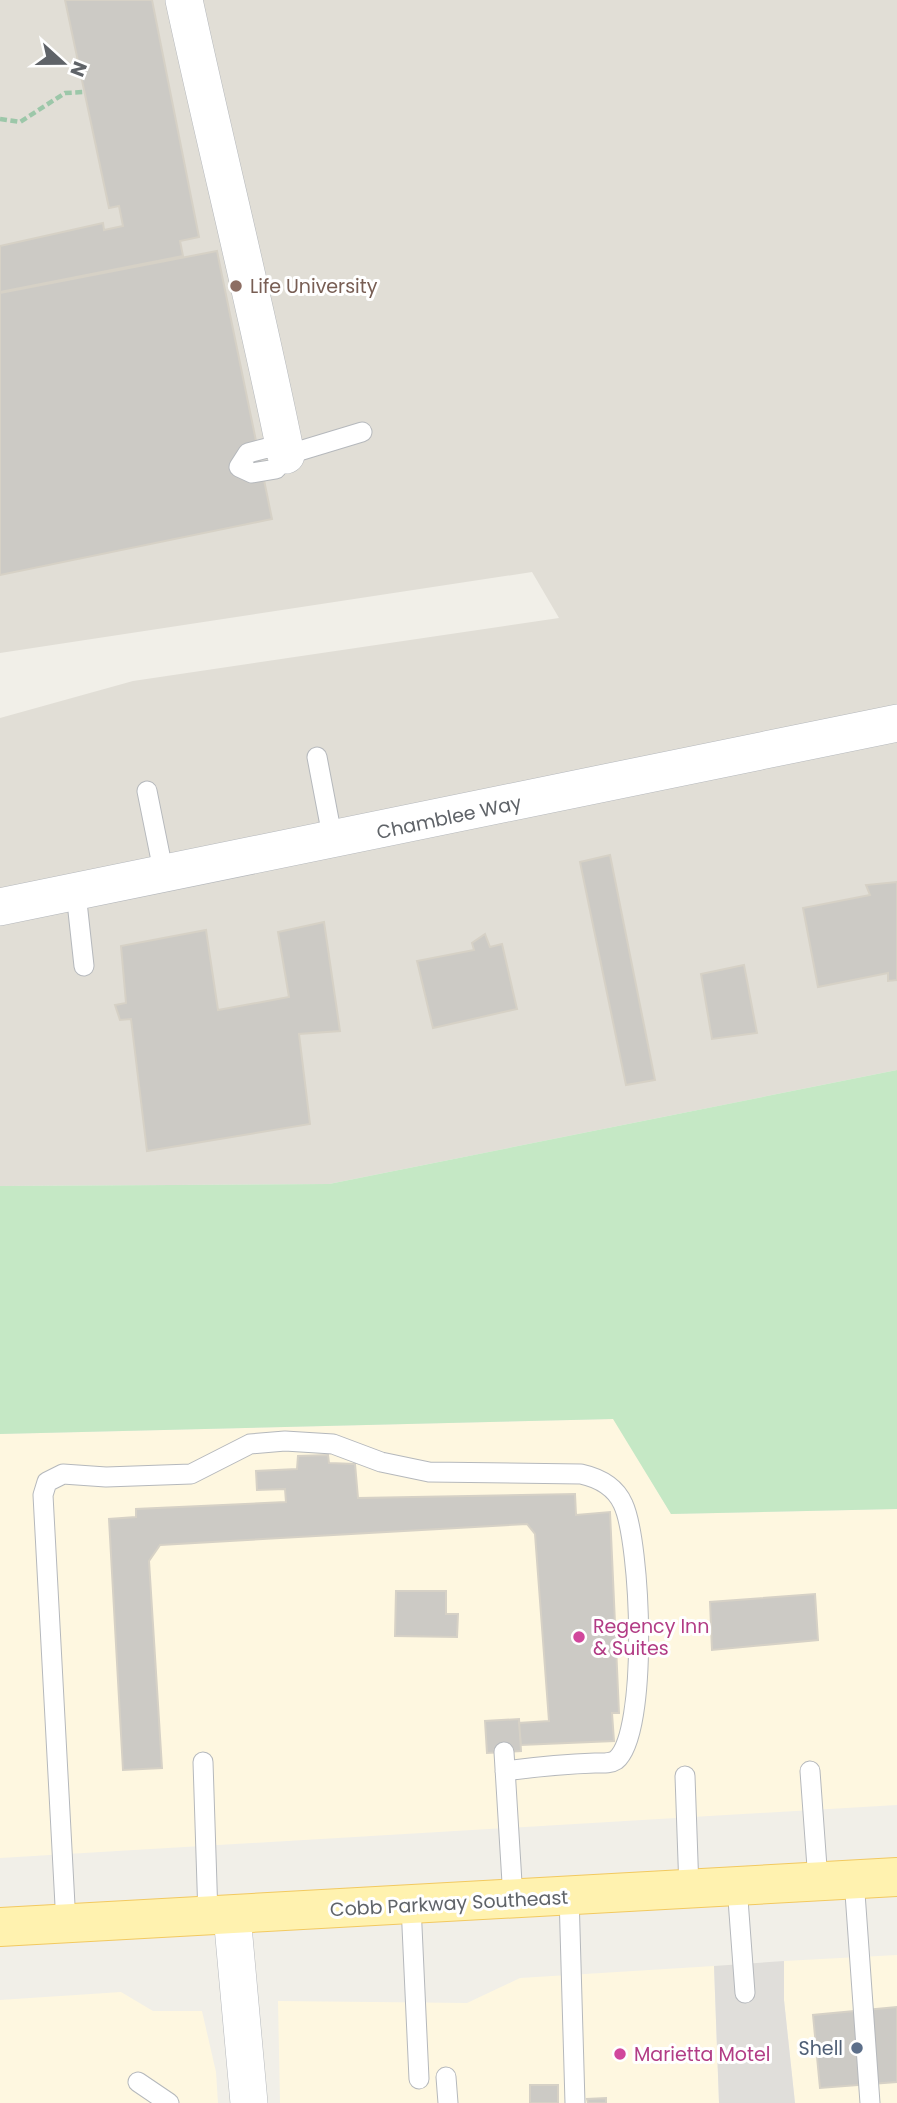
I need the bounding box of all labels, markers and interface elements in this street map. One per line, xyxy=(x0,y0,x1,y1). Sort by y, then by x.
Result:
north arrow xyxy=(28,28,98,98)
text: N xyxy=(63,57,94,80)
place label: Life University xyxy=(250,273,378,300)
marker: Life University xyxy=(228,278,244,294)
street label: Chamblee Way xyxy=(374,789,524,846)
place label: Regency Inn & Suites xyxy=(593,1613,709,1662)
marker: Regency Inn & Suites xyxy=(571,1629,587,1645)
street label: Cobb Parkway Southeast xyxy=(329,1884,569,1923)
place label: Shell xyxy=(799,2035,843,2062)
marker: Shell xyxy=(849,2040,865,2056)
place label: Marietta Motel xyxy=(634,2041,770,2068)
marker: Marietta Motel xyxy=(612,2046,628,2062)

